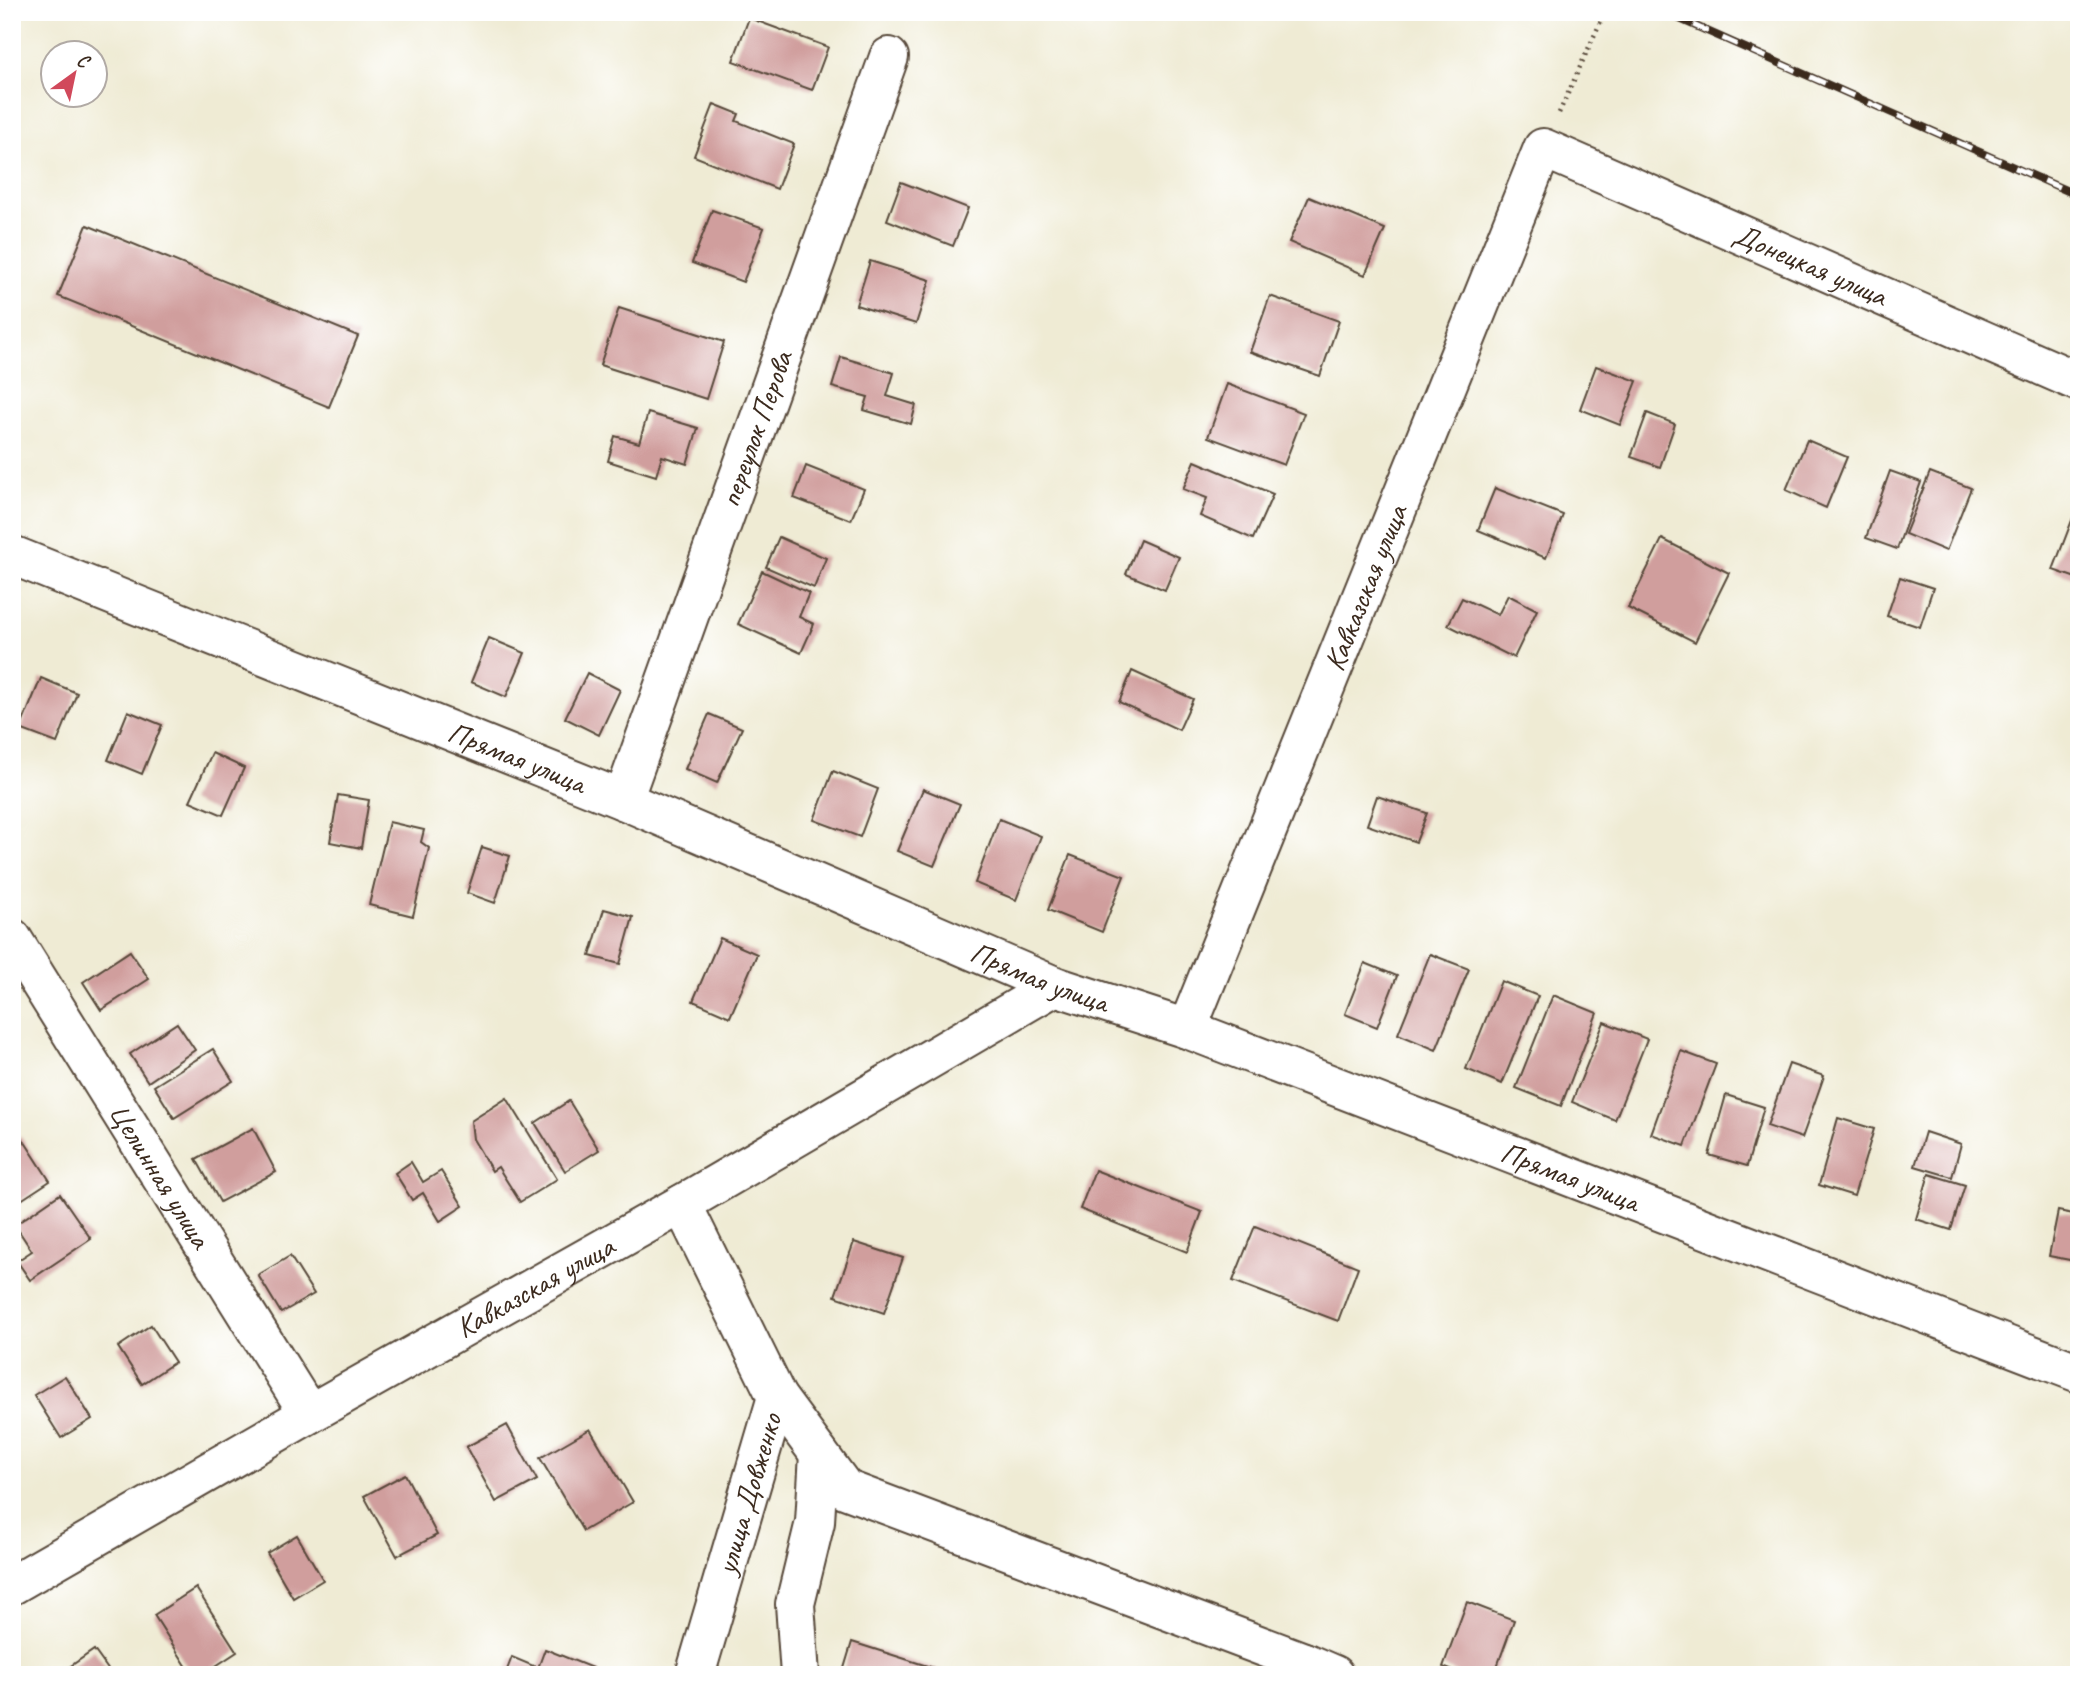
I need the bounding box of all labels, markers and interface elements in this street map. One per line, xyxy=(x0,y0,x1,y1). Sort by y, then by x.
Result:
north arrow xyxy=(38,38,108,108)
text: С xyxy=(72,48,95,75)
street label: Донецкая улица xyxy=(1728,215,1895,316)
street label: переулок Перова xyxy=(711,344,802,512)
street label: Кавказская улица xyxy=(1315,497,1417,676)
street label: Прямая улица xyxy=(442,713,594,803)
street label: Прямая улица xyxy=(965,933,1116,1022)
street label: Целинная улица xyxy=(101,1096,221,1257)
street label: Прямая улица xyxy=(1496,1133,1647,1222)
street label: Кавказская улица xyxy=(449,1226,622,1346)
street label: улица Довженко xyxy=(706,1407,791,1581)

